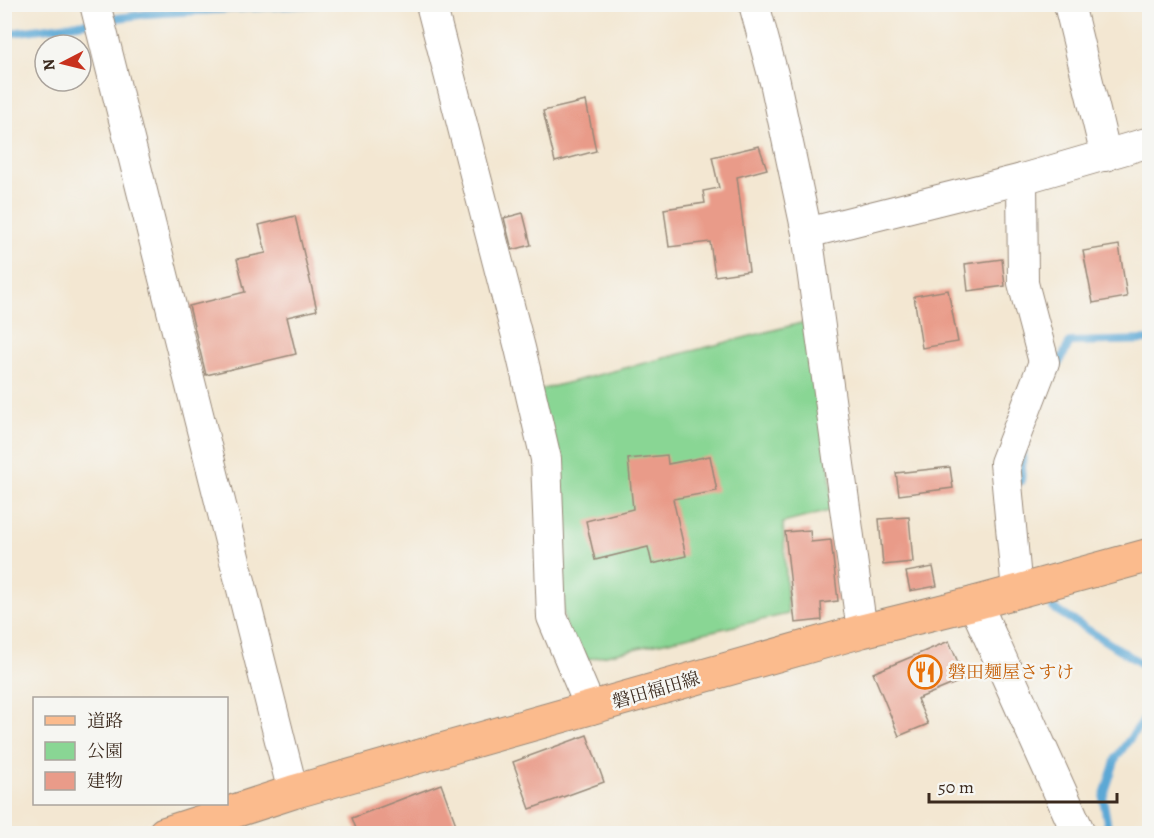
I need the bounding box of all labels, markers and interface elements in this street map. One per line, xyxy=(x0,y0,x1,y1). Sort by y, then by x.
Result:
north arrow xyxy=(33,33,93,93)
text: N xyxy=(37,57,61,72)
restaurant icon: 磐田麺屋さすけ xyxy=(907,654,943,690)
place label: 磐田麺屋さすけ xyxy=(948,660,1074,684)
street label: 磐田福田線 xyxy=(609,666,703,714)
legend xyxy=(33,697,228,805)
text: 道路 xyxy=(87,709,123,733)
text: 公園 xyxy=(87,739,123,763)
scale bar xyxy=(929,766,1116,804)
text: 建物 xyxy=(87,769,123,793)
text: 50 m xyxy=(938,775,974,799)

